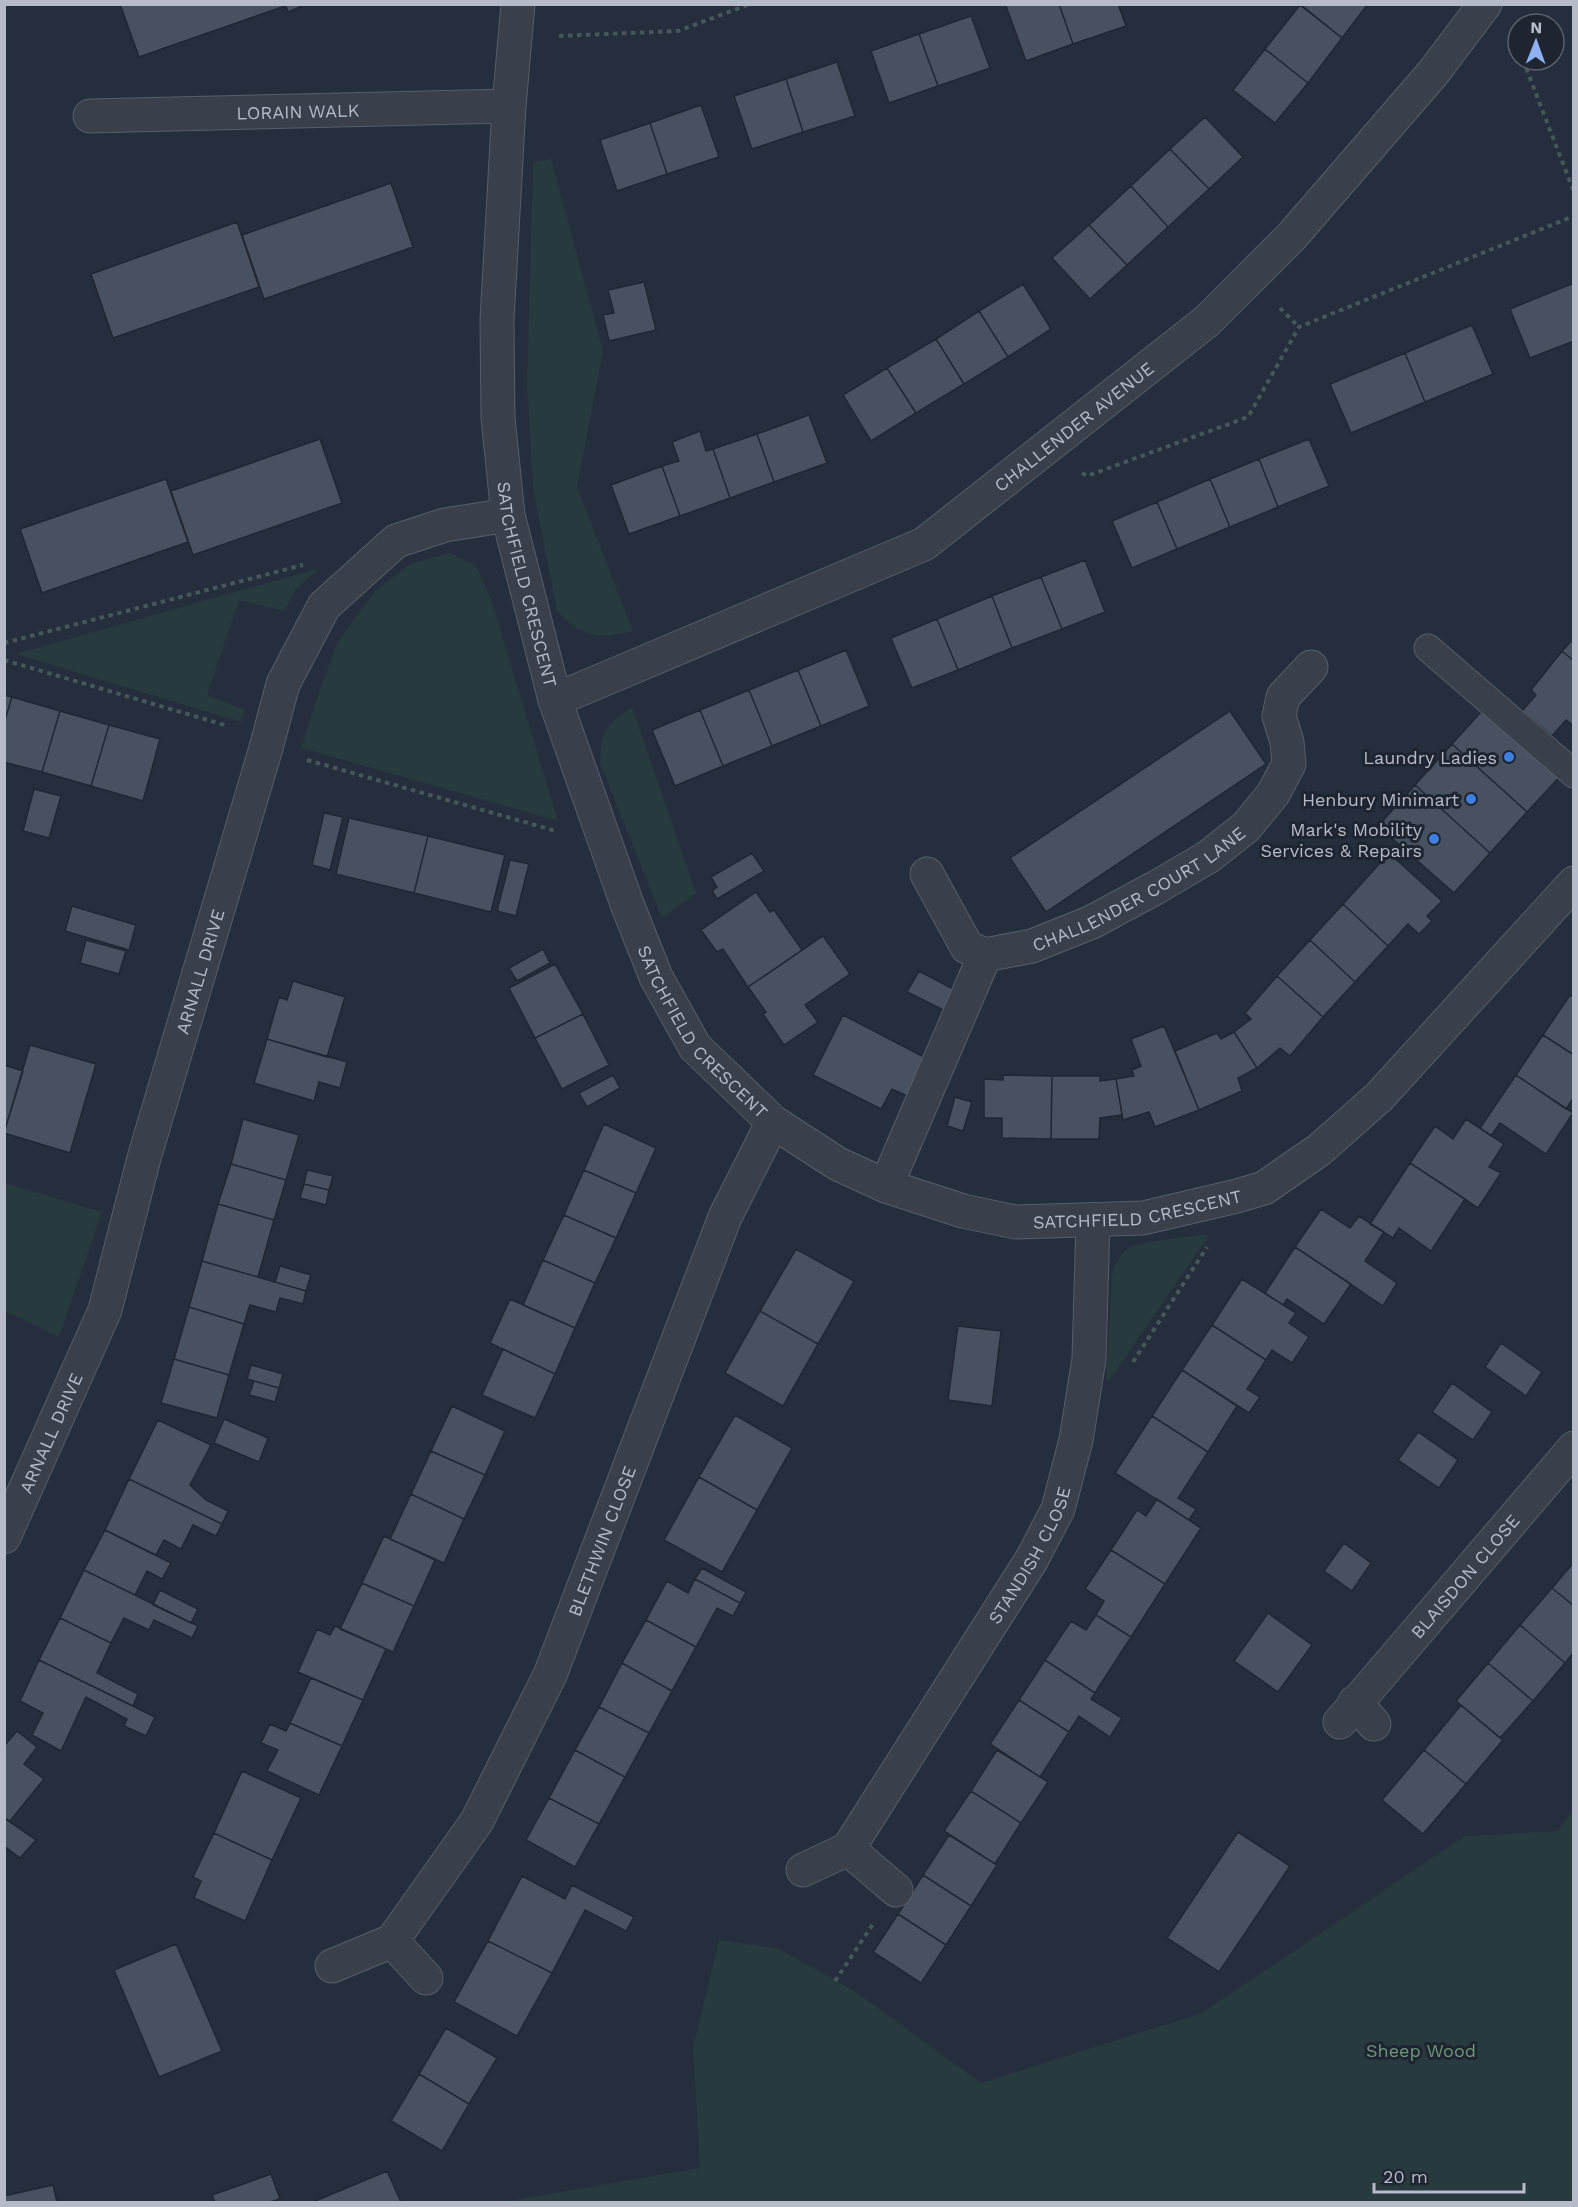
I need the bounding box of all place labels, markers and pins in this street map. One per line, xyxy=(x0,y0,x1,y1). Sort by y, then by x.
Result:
place label: Laundry Ladies xyxy=(1363,747,1497,768)
marker: Laundry Ladies xyxy=(1502,750,1516,764)
place label: Henbury Minimart xyxy=(1302,789,1459,810)
marker: Henbury Minimart xyxy=(1464,792,1478,806)
place label: Mark's Mobility Services & Repairs xyxy=(1260,819,1423,861)
marker: Mark's Mobility Services & Repairs xyxy=(1427,832,1441,846)

